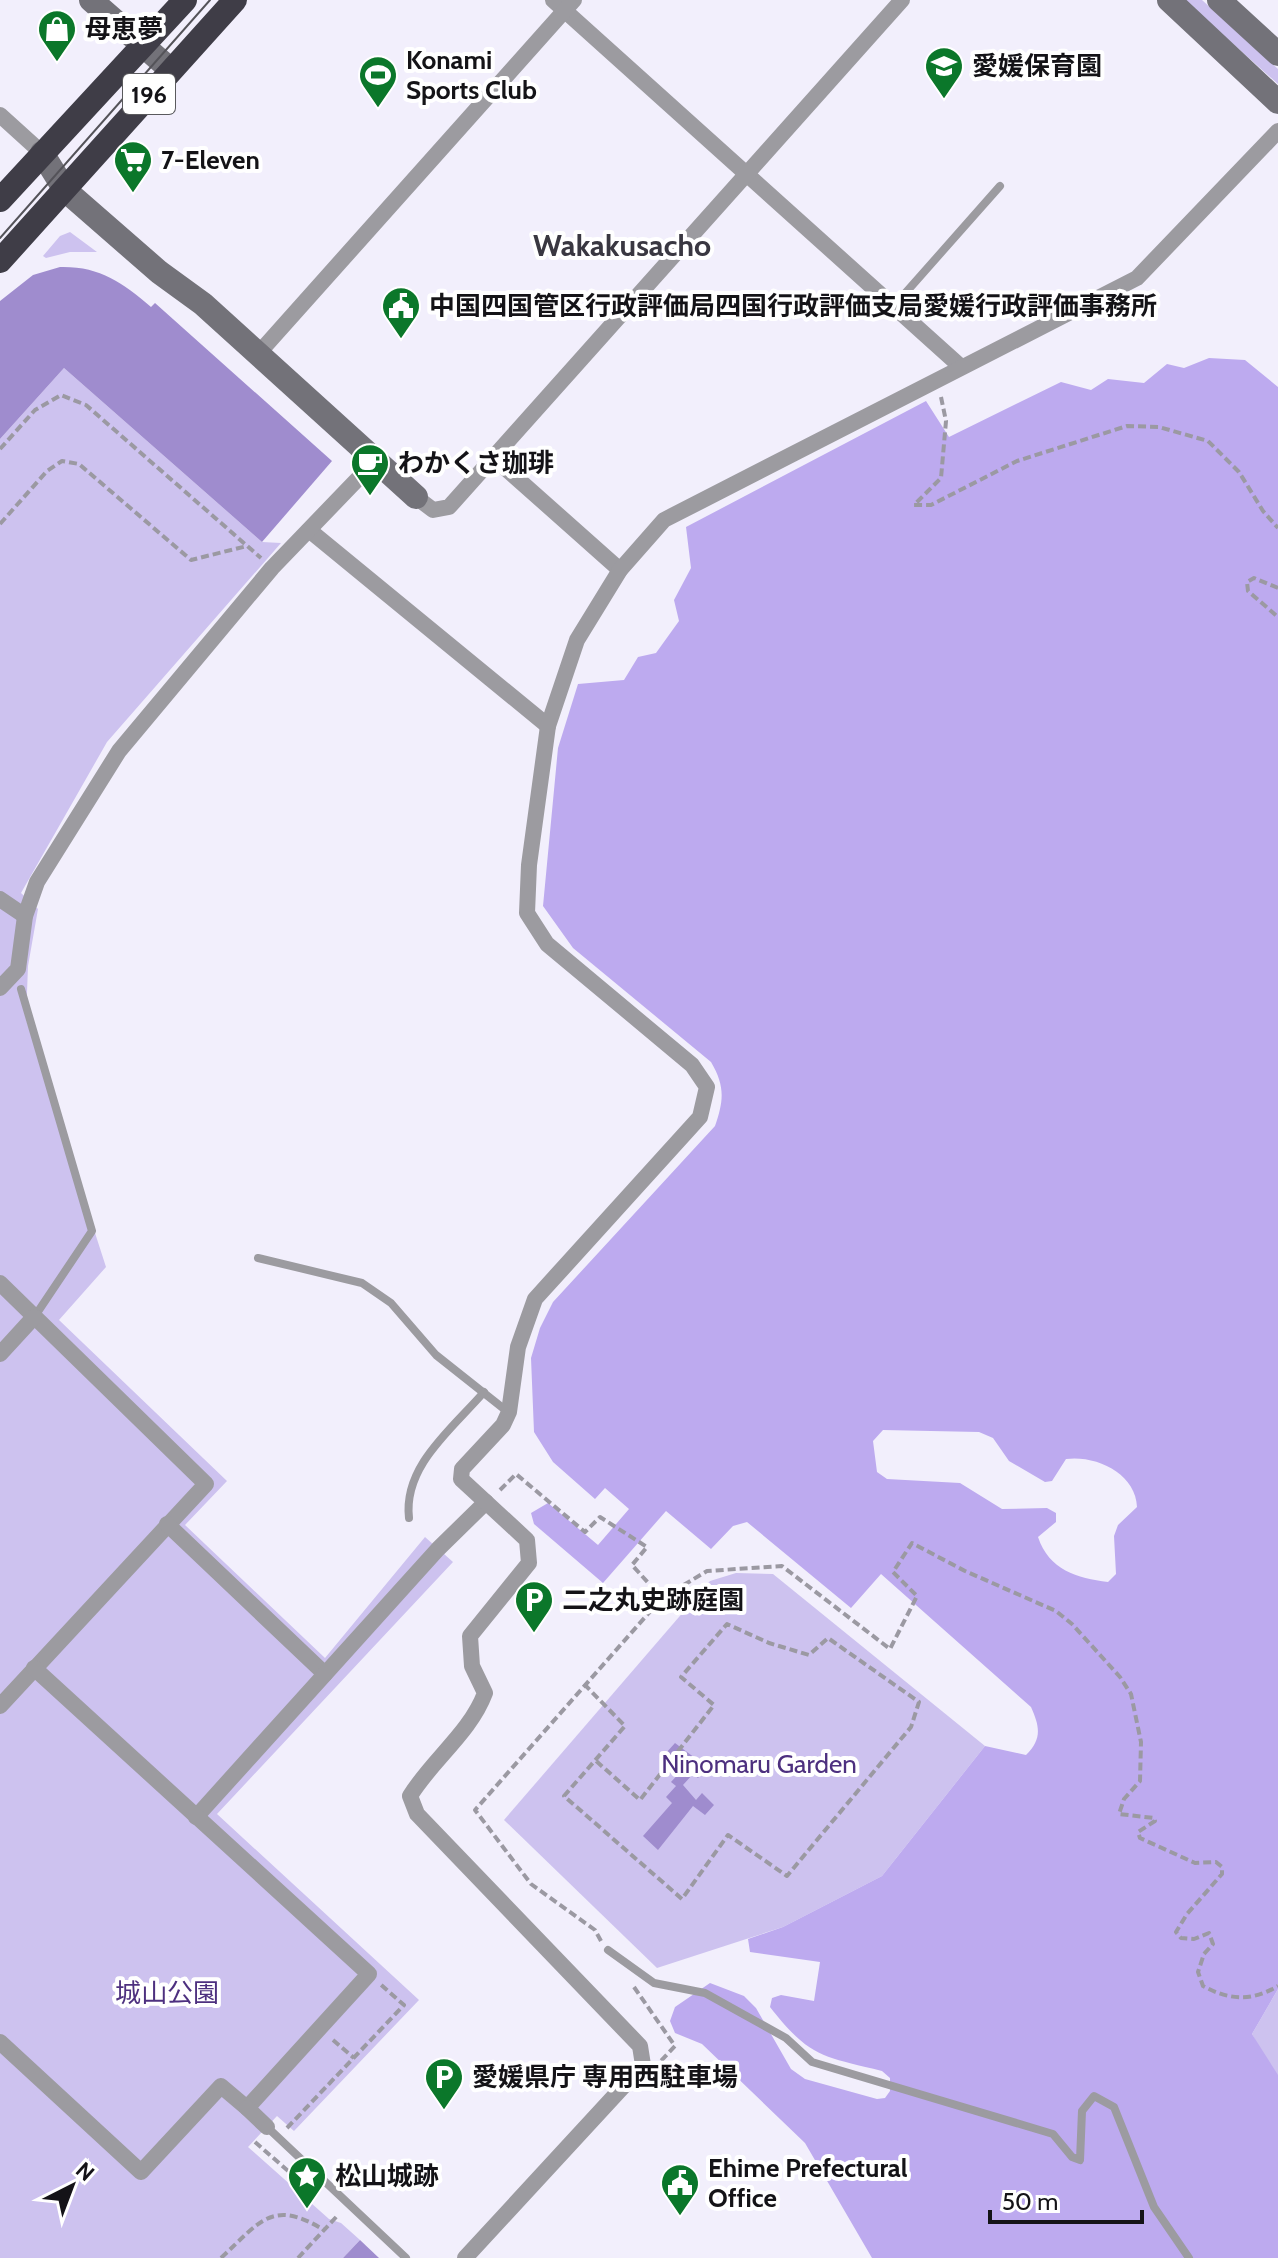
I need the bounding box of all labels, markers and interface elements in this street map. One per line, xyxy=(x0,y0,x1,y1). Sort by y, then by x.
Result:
shop icon: 母恵夢 xyxy=(36,8,78,63)
place label: 母恵夢 xyxy=(85,13,163,45)
place label: Konami Sports Club xyxy=(406,44,537,106)
school or university icon: 愛媛保育園 xyxy=(923,45,965,100)
place label: 愛媛保育園 xyxy=(972,50,1102,82)
sports icon: Konami Sports Club xyxy=(357,54,399,109)
road number: 196 xyxy=(123,74,175,114)
supermarket icon: 7-Eleven xyxy=(112,139,154,194)
place label: 7-Eleven xyxy=(161,144,260,176)
district label: Wakakusacho xyxy=(533,227,711,264)
public building icon: 中国四国管区行政評価局四国行政評価支局愛媛行政評価事務所 xyxy=(380,285,422,340)
place label: 中国四国管区行政評価局四国行政評価支局愛媛行政評価事務所 xyxy=(429,290,1157,322)
cafe icon: わかくさ珈琲 xyxy=(349,442,391,497)
place label: わかくさ珈琲 xyxy=(398,447,554,479)
parking icon: 二之丸史跡庭園 xyxy=(513,1579,555,1634)
place label: 二之丸史跡庭園 xyxy=(562,1584,744,1616)
park label: Ninomaru Garden xyxy=(661,1748,857,1780)
park label: 城山公園 xyxy=(115,1977,219,2009)
parking icon: 愛媛県庁 専用西駐車場 xyxy=(423,2056,465,2111)
place label: 愛媛県庁 専用西駐車場 xyxy=(472,2061,738,2093)
north arrow xyxy=(32,2146,112,2226)
place label: Ehime Prefectural Office xyxy=(708,2152,908,2214)
place icon: 松山城跡 xyxy=(286,2155,328,2210)
text: N xyxy=(70,2156,100,2187)
place label: 松山城跡 xyxy=(335,2160,439,2192)
public building icon: Ehime Prefectural Office xyxy=(659,2162,701,2217)
scale bar xyxy=(990,2174,1142,2224)
text: 50 m xyxy=(1002,2187,1058,2216)

